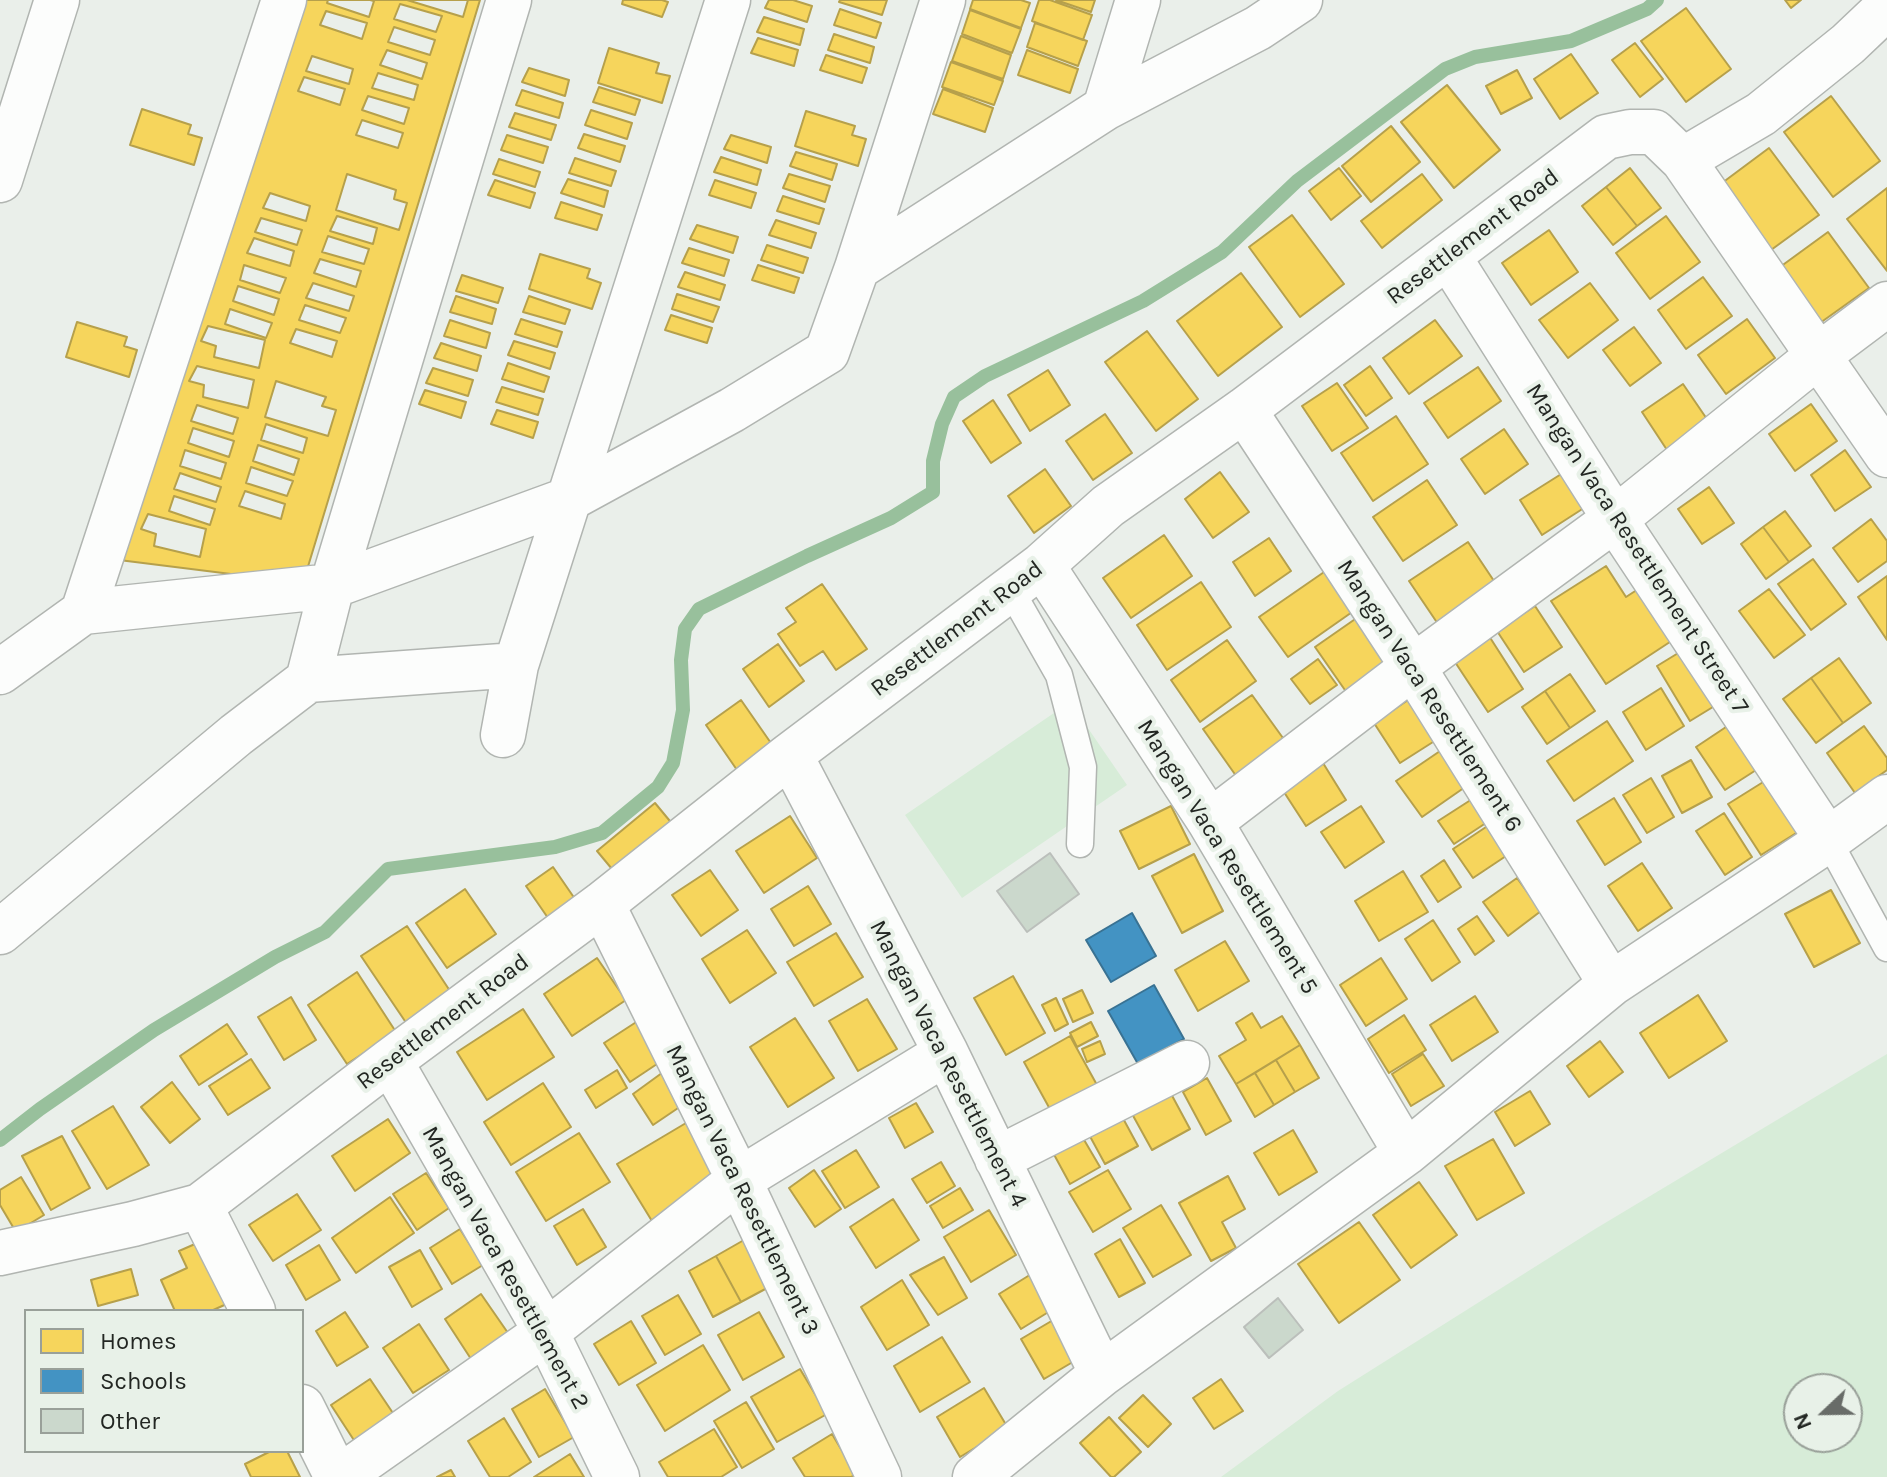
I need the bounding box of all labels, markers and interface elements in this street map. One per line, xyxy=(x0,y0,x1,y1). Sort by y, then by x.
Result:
street label: Resettlement Road xyxy=(1381,163,1565,311)
street label: Mangan Vaca Resettlement Street 7 xyxy=(1519,378,1755,720)
street label: Mangan Vaca Resettlement 6 xyxy=(1330,554,1528,838)
street label: Resettlement Road xyxy=(865,555,1049,703)
street label: Mangan Vaca Resettlement 5 xyxy=(1130,714,1324,1000)
street label: Mangan Vaca Resettlement 4 xyxy=(863,916,1033,1212)
street label: Resettlement Road xyxy=(351,948,535,1096)
street label: Mangan Vaca Resettlement 3 xyxy=(659,1040,825,1340)
street label: Mangan Vaca Resettlement 2 xyxy=(415,1121,595,1415)
legend xyxy=(24,1309,304,1453)
text: Homes xyxy=(100,1327,177,1355)
text: Schools xyxy=(100,1367,187,1395)
north arrow xyxy=(1783,1373,1863,1453)
text: Other xyxy=(100,1407,160,1435)
text: N xyxy=(1788,1409,1818,1433)

